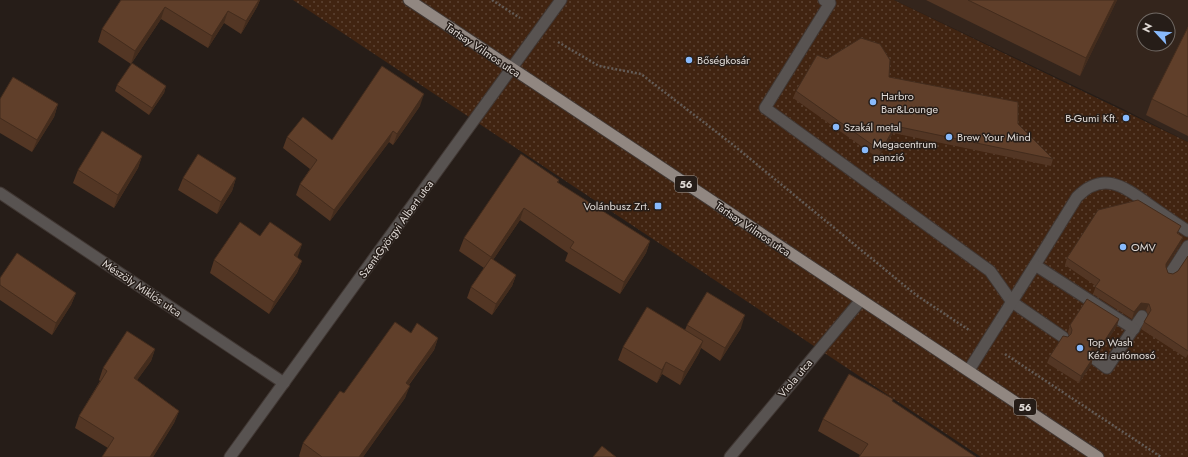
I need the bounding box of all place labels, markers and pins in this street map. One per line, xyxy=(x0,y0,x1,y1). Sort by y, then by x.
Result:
place label: Bőségkosár xyxy=(697,52,750,68)
marker: Bőségkosár xyxy=(684,55,694,65)
place label: Harbro Bar&Lounge xyxy=(881,88,938,117)
marker: Harbro Bar&Lounge xyxy=(868,97,878,107)
place label: B-Gumi Kft. xyxy=(1065,110,1118,126)
marker: B-Gumi Kft. xyxy=(1121,113,1131,123)
place label: Szakál metal xyxy=(844,119,901,135)
marker: Szakál metal xyxy=(831,122,841,132)
place label: Brew Your Mind xyxy=(957,129,1031,145)
marker: Brew Your Mind xyxy=(944,132,954,142)
place label: Megacentrum panzió xyxy=(873,136,937,165)
marker: Megacentrum panzió xyxy=(860,145,870,155)
place label: Volánbusz Zrt. xyxy=(583,198,650,214)
marker: Volánbusz Zrt. xyxy=(653,201,663,211)
place label: OMV xyxy=(1131,239,1157,255)
marker: OMV xyxy=(1118,242,1128,252)
place label: Top Wash Kézi autómosó xyxy=(1088,334,1156,363)
marker: Top Wash Kézi autómosó xyxy=(1075,343,1085,353)

